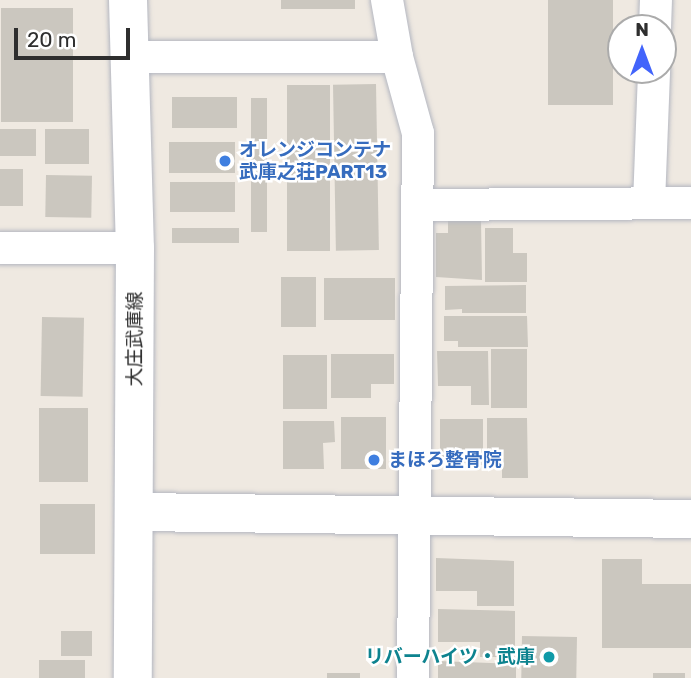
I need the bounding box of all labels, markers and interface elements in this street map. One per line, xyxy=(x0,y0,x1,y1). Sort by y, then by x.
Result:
scale bar xyxy=(18,14,133,58)
north arrow xyxy=(607,14,677,84)
text: N xyxy=(635,18,649,41)
text: 20 m xyxy=(27,27,76,52)
place label: オレンジコンテナ 武庫之荘PART13 xyxy=(239,139,391,183)
marker: オレンジコンテナ 武庫之荘PART13 xyxy=(217,153,233,169)
street label: 大庄武庫線 xyxy=(124,292,146,386)
place label: まほろ整骨院 xyxy=(388,449,502,471)
marker: まほろ整骨院 xyxy=(366,452,382,468)
place label: リバーハイツ・武庫 xyxy=(364,646,535,668)
marker: リバーハイツ・武庫 xyxy=(541,649,557,665)

